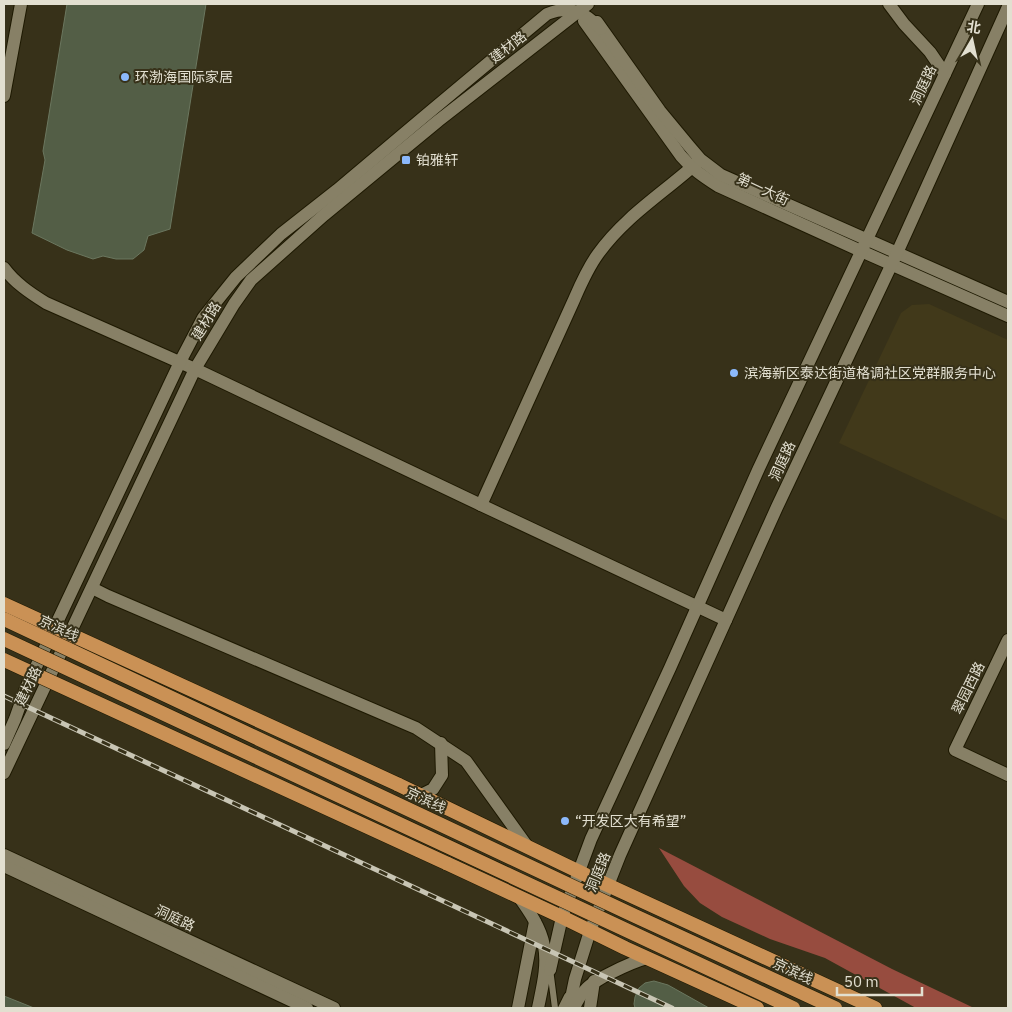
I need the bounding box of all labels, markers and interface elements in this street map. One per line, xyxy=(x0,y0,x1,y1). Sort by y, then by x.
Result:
north arrow xyxy=(947,15,997,65)
text: 北 xyxy=(966,17,982,37)
street label: 建材路 xyxy=(486,27,530,67)
street label: 洞庭路 xyxy=(906,62,940,108)
place label: 环渤海国际家居 xyxy=(135,68,233,86)
marker: 环渤海国际家居 xyxy=(119,71,131,83)
place label: 铂雅轩 xyxy=(416,151,458,169)
marker: 铂雅轩 xyxy=(400,154,412,166)
street label: 第一大街 xyxy=(734,169,792,209)
street label: 建材路 xyxy=(187,298,225,344)
place label: 滨海新区泰达街道格调社区党群服务中心 xyxy=(744,364,996,382)
marker: 滨海新区泰达街道格调社区党群服务中心 xyxy=(728,367,740,379)
street label: 洞庭路 xyxy=(765,438,799,484)
street label: 京滨线 xyxy=(36,611,82,645)
street label: 翠园西路 xyxy=(948,659,988,717)
street label: 建材路 xyxy=(11,663,45,709)
street label: 京滨线 xyxy=(403,783,449,817)
place label: “开发区大有希望” xyxy=(575,812,686,830)
marker: “开发区大有希望” xyxy=(559,815,571,827)
street label: 洞庭路 xyxy=(582,849,614,895)
street label: 洞庭路 xyxy=(152,901,198,935)
street label: 京滨线 xyxy=(770,954,816,988)
scale bar xyxy=(837,964,922,996)
text: 50 m xyxy=(844,972,879,991)

